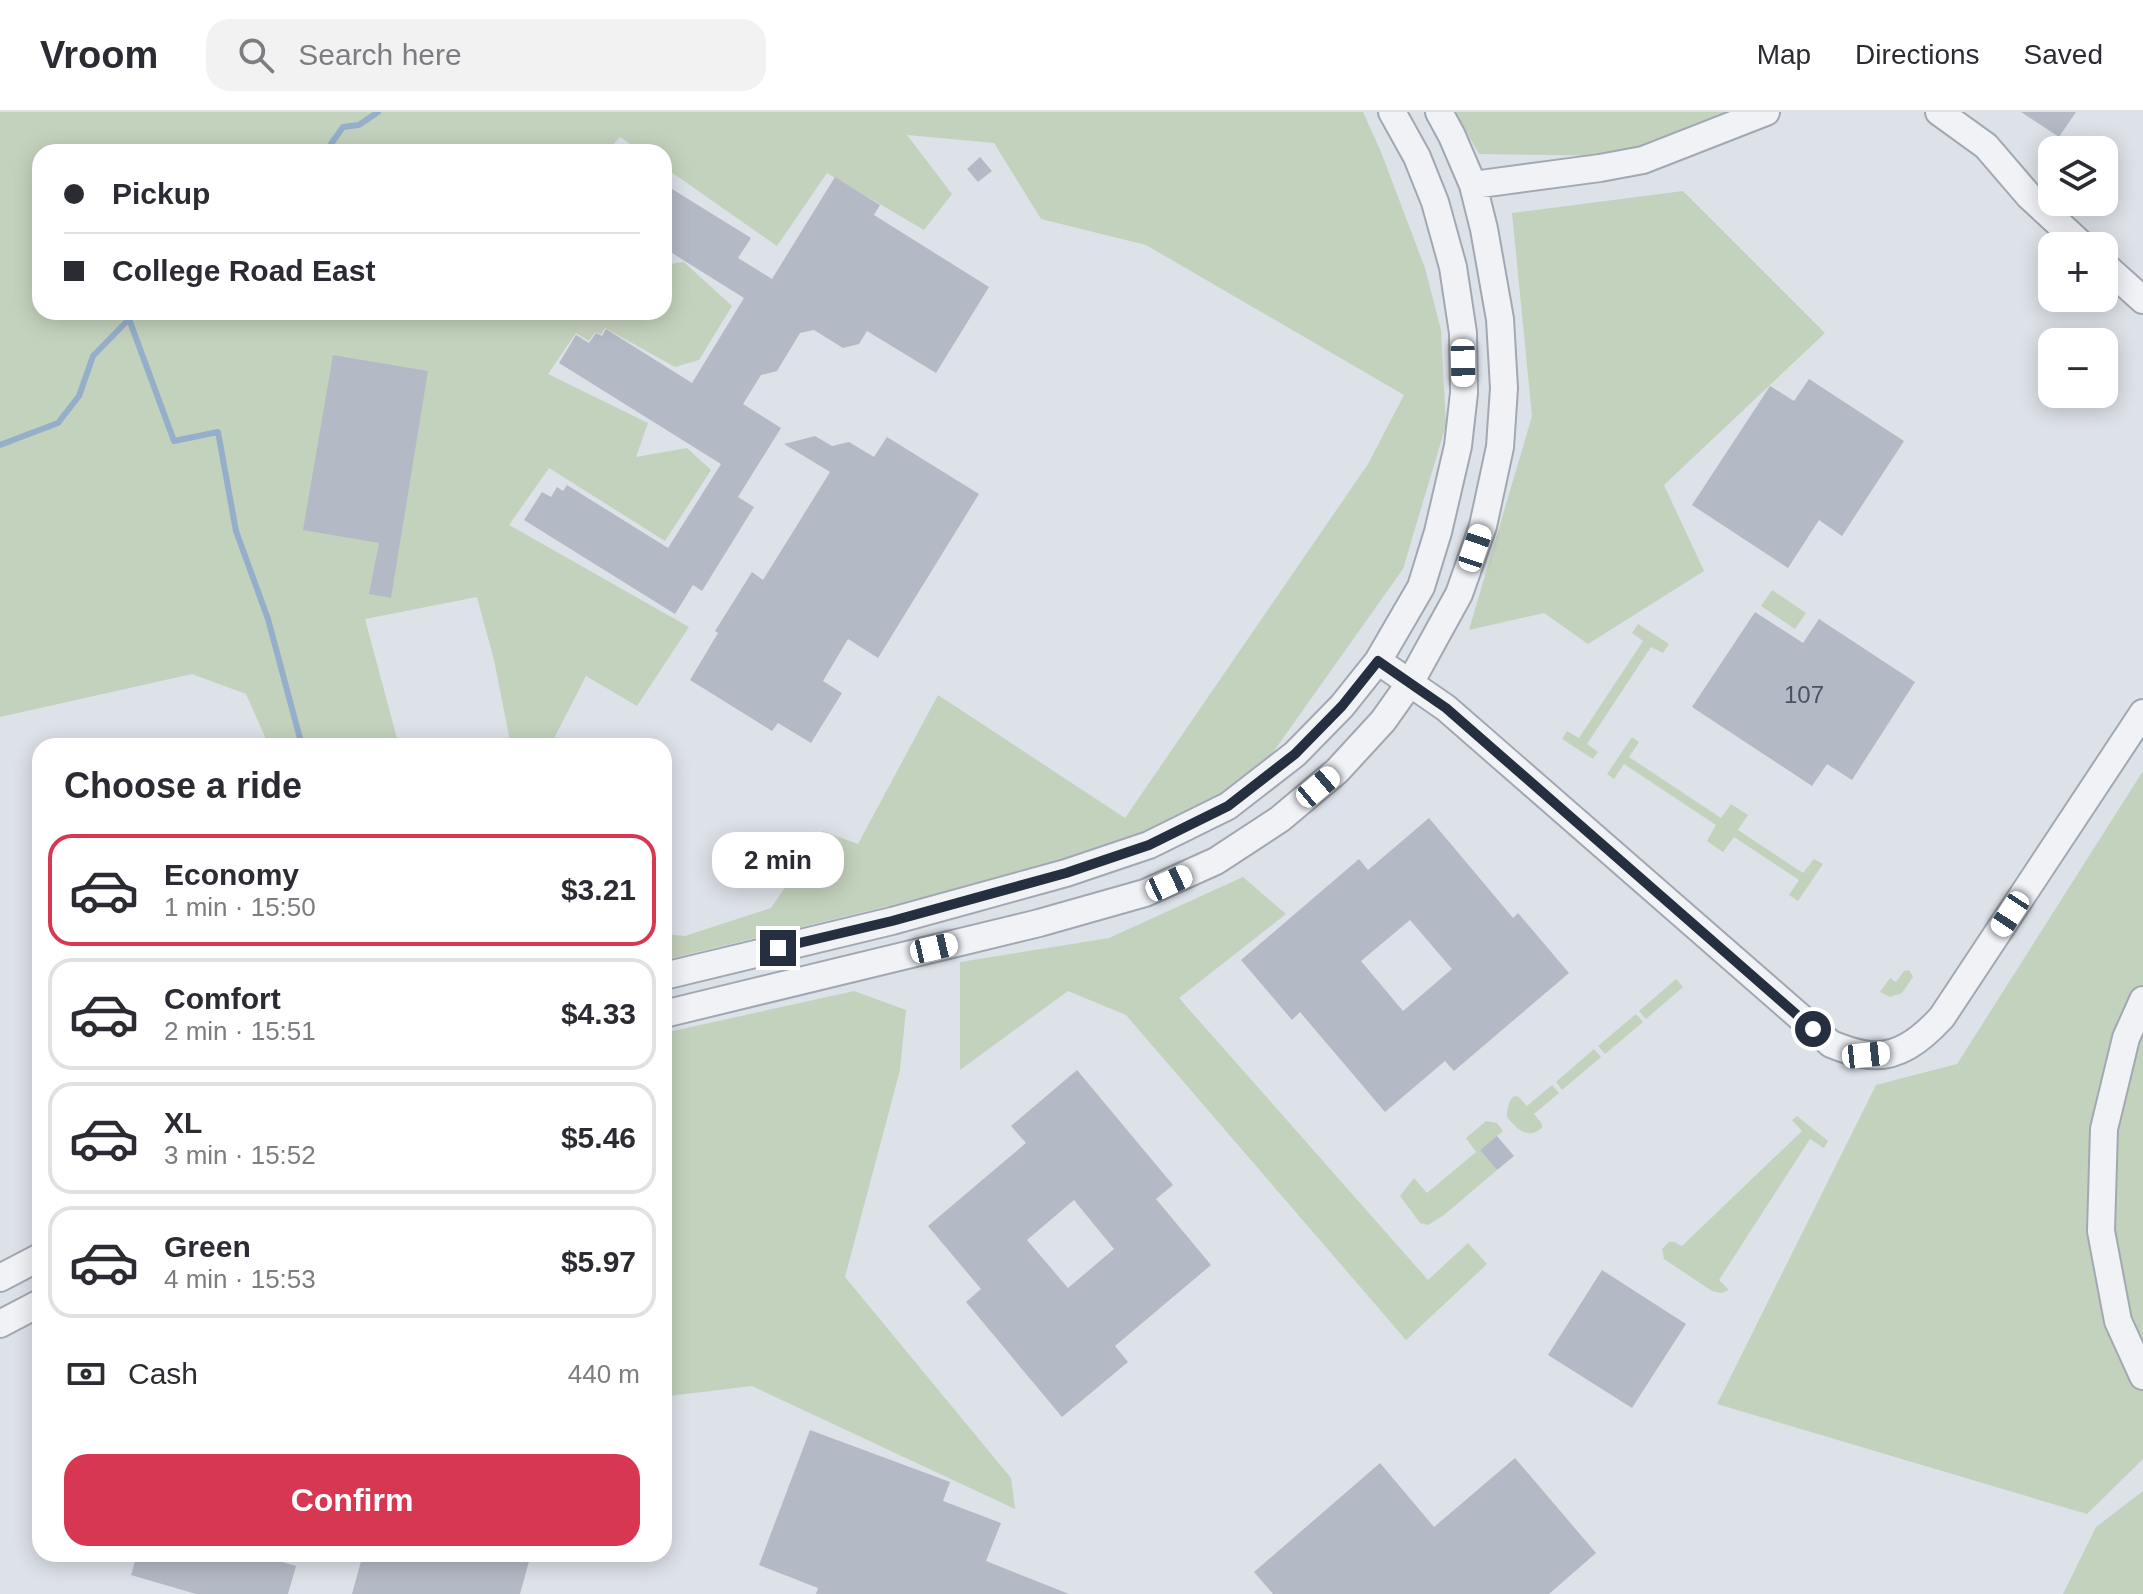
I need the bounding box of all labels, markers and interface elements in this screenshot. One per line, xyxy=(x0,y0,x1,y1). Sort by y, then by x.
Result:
search box xyxy=(206,19,766,91)
icon: search xyxy=(234,33,278,77)
text: Vroom xyxy=(40,34,158,76)
text: Search here xyxy=(298,38,462,71)
text: Map xyxy=(1757,39,1811,70)
text: Directions xyxy=(1855,39,1980,70)
text: Saved xyxy=(2024,39,2103,70)
map controls xyxy=(2038,136,2118,408)
button: layers xyxy=(2038,136,2118,216)
text: Pickup xyxy=(112,177,210,210)
button: + xyxy=(2038,232,2118,312)
text: College Road East xyxy=(112,254,375,287)
button: − xyxy=(2038,328,2118,408)
car xyxy=(1451,339,1475,387)
car xyxy=(1456,521,1494,575)
house number: 107 xyxy=(1784,681,1824,708)
car xyxy=(1292,762,1344,812)
text: Choose a ride xyxy=(64,765,302,806)
callout: 2 min xyxy=(712,832,844,888)
text: 2 min xyxy=(744,845,812,875)
icon: car xyxy=(68,854,140,926)
text: Economy xyxy=(164,858,299,891)
car xyxy=(1142,862,1196,904)
text: $3.21 xyxy=(561,873,636,906)
car xyxy=(1987,887,2033,941)
text: 1 min · 15:50 xyxy=(164,892,316,922)
route end xyxy=(760,930,796,966)
car xyxy=(908,931,960,965)
icon: car xyxy=(68,978,140,1050)
text: Comfort xyxy=(164,982,281,1015)
text: $4.33 xyxy=(561,997,636,1030)
route start xyxy=(1795,1011,1831,1047)
text: 2 min · 15:51 xyxy=(164,1016,316,1046)
car xyxy=(1841,1041,1891,1069)
icon: car xyxy=(68,1102,140,1174)
text: XL xyxy=(164,1106,202,1139)
text: $5.46 xyxy=(561,1121,636,1154)
text: 3 min · 15:52 xyxy=(164,1140,316,1170)
icon: car xyxy=(68,1226,140,1298)
text: Green xyxy=(164,1230,251,1263)
text: $5.97 xyxy=(561,1245,636,1278)
text: 4 min · 15:53 xyxy=(164,1264,316,1294)
icon: cash xyxy=(64,1352,108,1396)
text: Cash xyxy=(128,1357,198,1390)
text: 440 m xyxy=(568,1359,640,1389)
button: Confirm xyxy=(64,1454,640,1546)

